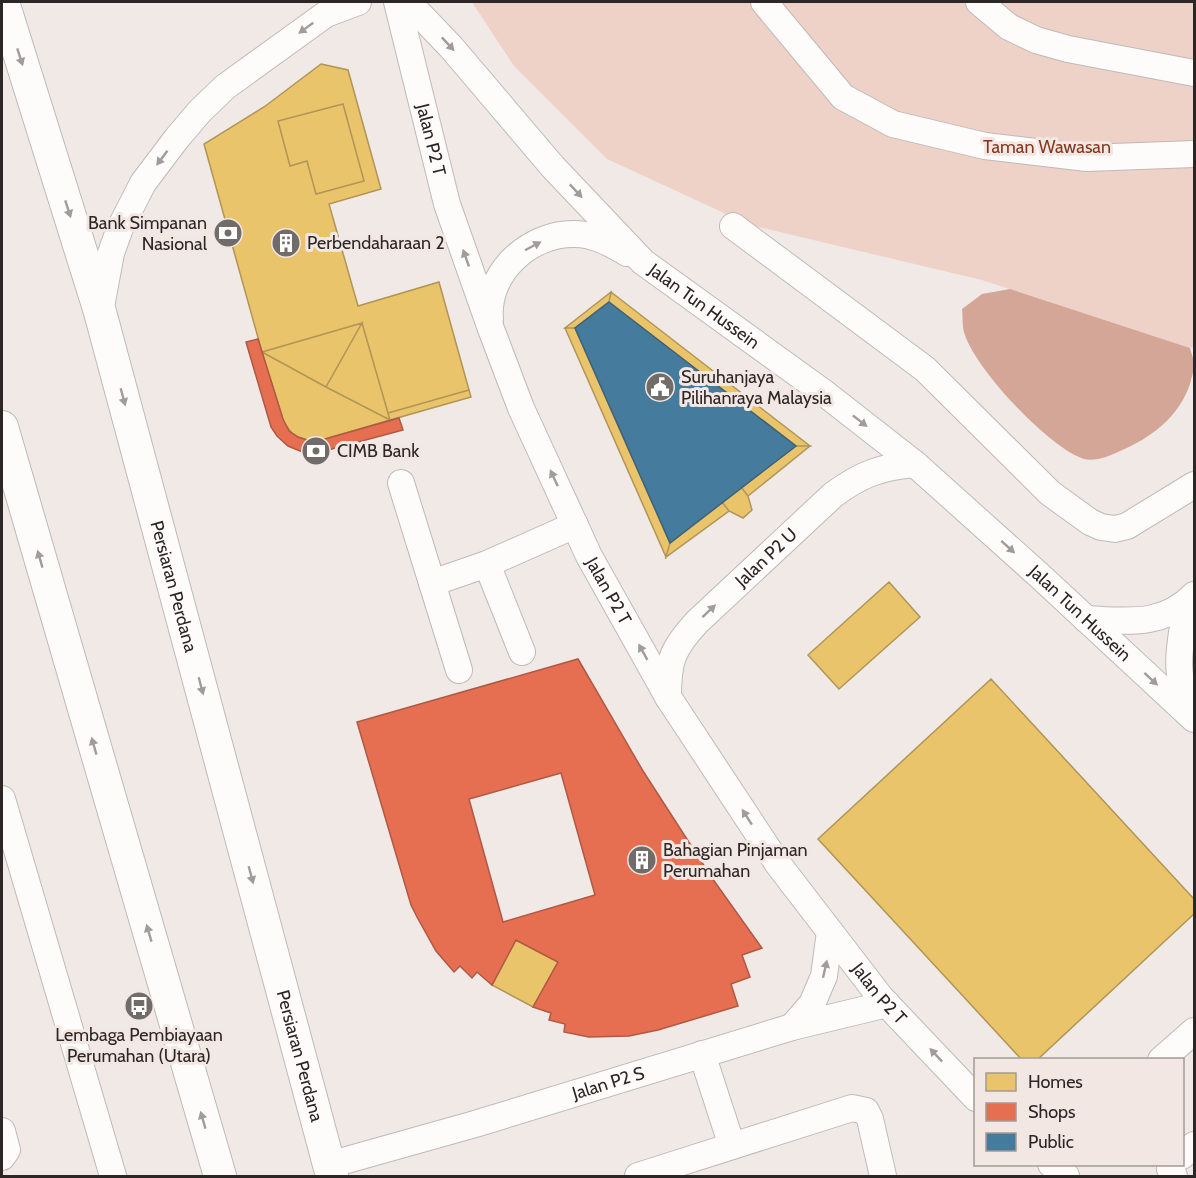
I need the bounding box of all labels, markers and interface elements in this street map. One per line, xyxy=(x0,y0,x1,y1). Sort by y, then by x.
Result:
one-way arrow xyxy=(299,22,315,34)
one-way arrow xyxy=(441,36,454,51)
one-way arrow xyxy=(16,48,25,66)
street label: Jalan P2 T xyxy=(411,101,451,179)
park label: Taman Wawasan xyxy=(983,136,1111,158)
one-way arrow xyxy=(156,149,168,165)
one-way arrow xyxy=(568,184,582,198)
one-way arrow xyxy=(64,200,73,218)
place label: Bank Simpanan Nasional xyxy=(88,212,208,255)
bank icon: Bank Simpanan Nasional xyxy=(212,217,244,249)
building icon: Perbendaharaan 2 xyxy=(270,227,302,259)
place label: Perbendaharaan 2 xyxy=(307,232,445,254)
one-way arrow xyxy=(525,241,542,251)
one-way arrow xyxy=(460,249,470,267)
street label: Jalan Tun Hussein xyxy=(644,258,764,354)
place label: Suruhanjaya Pilihanraya Malaysia xyxy=(681,366,832,409)
public building icon: Suruhanjaya Pilihanraya Malaysia xyxy=(644,371,676,403)
one-way arrow xyxy=(119,388,128,406)
one-way arrow xyxy=(852,414,867,426)
bank icon: CIMB Bank xyxy=(300,435,332,467)
place label: CIMB Bank xyxy=(337,440,420,462)
one-way arrow xyxy=(549,470,558,487)
street label: Persiaran Perdana xyxy=(146,518,202,655)
street label: Jalan P2 U xyxy=(730,523,802,592)
one-way arrow xyxy=(1000,540,1015,553)
one-way arrow xyxy=(35,550,44,568)
street label: Jalan P2 T xyxy=(581,553,636,629)
street label: Jalan Tun Hussein xyxy=(1024,560,1136,666)
one-way arrow xyxy=(701,605,716,618)
one-way arrow xyxy=(638,643,648,660)
one-way arrow xyxy=(1144,672,1159,686)
one-way arrow xyxy=(196,677,206,695)
one-way arrow xyxy=(89,737,98,755)
one-way arrow xyxy=(741,808,752,825)
place label: Bahagian Pinjaman Perumahan xyxy=(663,839,808,882)
building icon: Bahagian Pinjaman Perumahan xyxy=(626,844,658,876)
one-way arrow xyxy=(247,866,256,884)
one-way arrow xyxy=(144,924,153,942)
street label: Jalan P2 T xyxy=(846,958,911,1029)
one-way arrow xyxy=(820,959,830,978)
street label: Persiaran Perdana xyxy=(272,988,328,1124)
bus stop icon: Lembaga Pembiayaan Perumahan (Utara) xyxy=(123,990,155,1022)
place label: Lembaga Pembiayaan Perumahan (Utara) xyxy=(55,1024,223,1067)
one-way arrow xyxy=(929,1049,943,1063)
legend xyxy=(974,1058,1184,1166)
street label: Jalan P2 S xyxy=(569,1062,647,1105)
text: Homes xyxy=(1028,1071,1083,1093)
text: Shops xyxy=(1028,1101,1076,1123)
one-way arrow xyxy=(198,1111,207,1129)
text: Public xyxy=(1028,1131,1074,1153)

